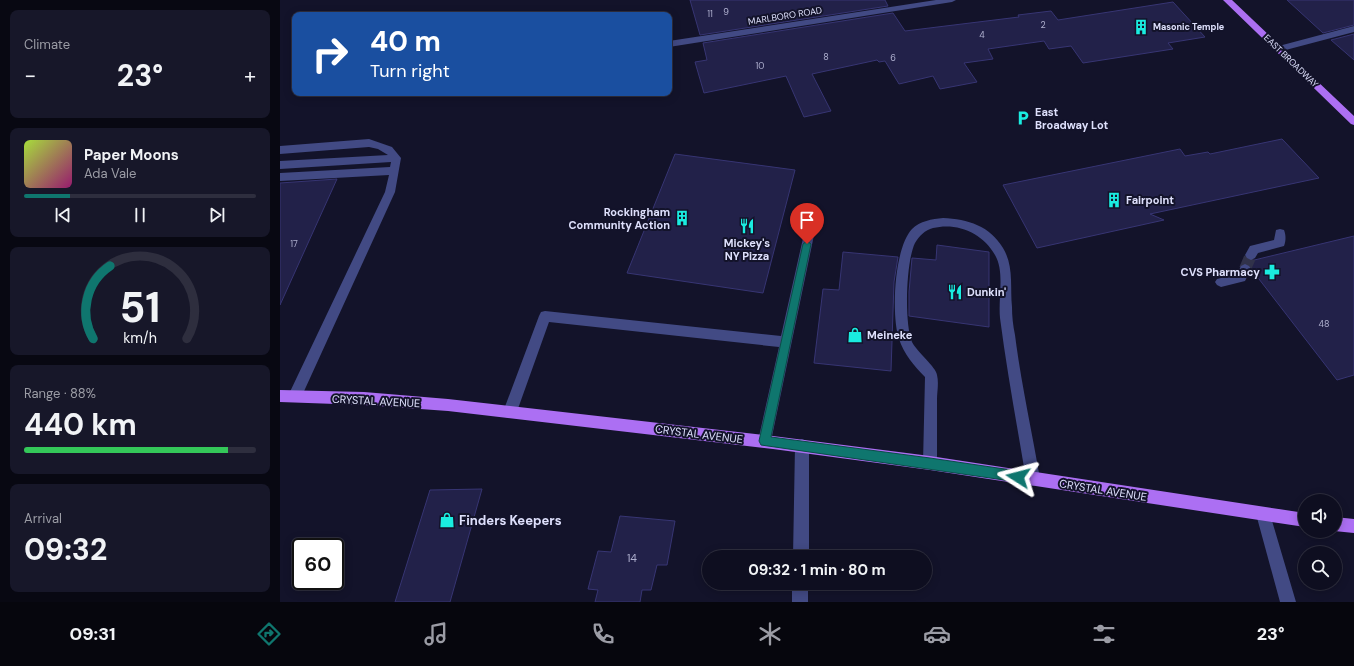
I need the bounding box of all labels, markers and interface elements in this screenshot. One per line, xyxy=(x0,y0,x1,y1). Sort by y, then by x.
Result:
street label: MARLBORO ROAD xyxy=(747,4,823,28)
house number: 9 xyxy=(723,6,729,18)
house number: 11 xyxy=(707,8,713,20)
building icon: Masonic Temple xyxy=(1132,18,1150,36)
house number: 2 xyxy=(1040,19,1046,31)
place label: Masonic Temple xyxy=(1153,21,1225,33)
text: 40 m xyxy=(370,23,441,60)
icon: right xyxy=(304,28,356,80)
house number: 4 xyxy=(979,29,985,41)
street label: EAST BROADWAY xyxy=(1261,32,1321,91)
text: Climate xyxy=(24,36,70,53)
house number: 8 xyxy=(823,51,829,63)
house number: 6 xyxy=(890,52,896,64)
text: 23° xyxy=(117,56,163,95)
text: Turn right xyxy=(370,59,450,83)
house number: 10 xyxy=(756,60,764,72)
text: − xyxy=(24,61,36,90)
text: + xyxy=(244,61,256,90)
place label: East Broadway Lot xyxy=(1035,105,1108,132)
parking icon: East Broadway Lot xyxy=(1014,109,1032,127)
text: Paper Moons xyxy=(84,145,179,165)
text: Ada Vale xyxy=(84,165,136,182)
building icon: Fairpoint xyxy=(1105,191,1123,209)
place label: Fairpoint xyxy=(1126,193,1174,207)
pin xyxy=(790,203,824,244)
icon: previous xyxy=(52,204,74,226)
icon: pause xyxy=(129,204,151,226)
icon: next xyxy=(206,204,228,226)
place label: Rockingham Community Action xyxy=(568,205,670,232)
building icon: Rockingham Community Action xyxy=(673,209,691,227)
icon: arrive xyxy=(796,209,818,231)
restaurant icon: Mickey's NY Pizza xyxy=(738,217,756,235)
place label: Mickey's NY Pizza xyxy=(724,236,770,263)
house number: 17 xyxy=(290,238,298,250)
pharmacy icon: CVS Pharmacy xyxy=(1263,263,1281,281)
place label: CVS Pharmacy xyxy=(1181,265,1260,279)
text: 51 xyxy=(119,281,161,335)
restaurant icon: Dunkin' xyxy=(946,283,964,301)
place label: Dunkin' xyxy=(967,285,1006,299)
house number: 48 xyxy=(1319,318,1329,330)
shop icon: Meineke xyxy=(846,326,864,344)
place label: Meineke xyxy=(867,328,913,342)
text: km/h xyxy=(123,329,157,347)
text: Range · 88% xyxy=(24,385,96,402)
street label: CRYSTAL AVENUE xyxy=(331,392,421,410)
text: 440 km xyxy=(24,405,137,444)
street label: CRYSTAL AVENUE xyxy=(654,422,744,446)
position arrow xyxy=(997,456,1039,498)
street label: CRYSTAL AVENUE xyxy=(1058,476,1148,504)
map controls xyxy=(1298,494,1342,590)
button: sound xyxy=(1298,494,1342,538)
text: Arrival xyxy=(24,510,62,527)
shop icon: Finders Keepers xyxy=(438,511,456,529)
place label: Finders Keepers xyxy=(459,512,562,529)
text: 09:32 xyxy=(24,530,107,569)
speed limit sign: 60 xyxy=(292,538,344,590)
button: search xyxy=(1298,546,1342,590)
house number: 14 xyxy=(627,551,637,565)
text: 09:32 · 1 min · 80 m xyxy=(748,560,886,580)
icon: directions xyxy=(255,620,283,648)
icon: music xyxy=(422,620,450,648)
icon: phone xyxy=(589,620,617,648)
icon: climate xyxy=(756,620,784,648)
icon: car xyxy=(923,620,951,648)
icon: filters xyxy=(1090,620,1118,648)
text: 09:31 xyxy=(70,622,115,646)
text: 23° xyxy=(1257,622,1284,646)

